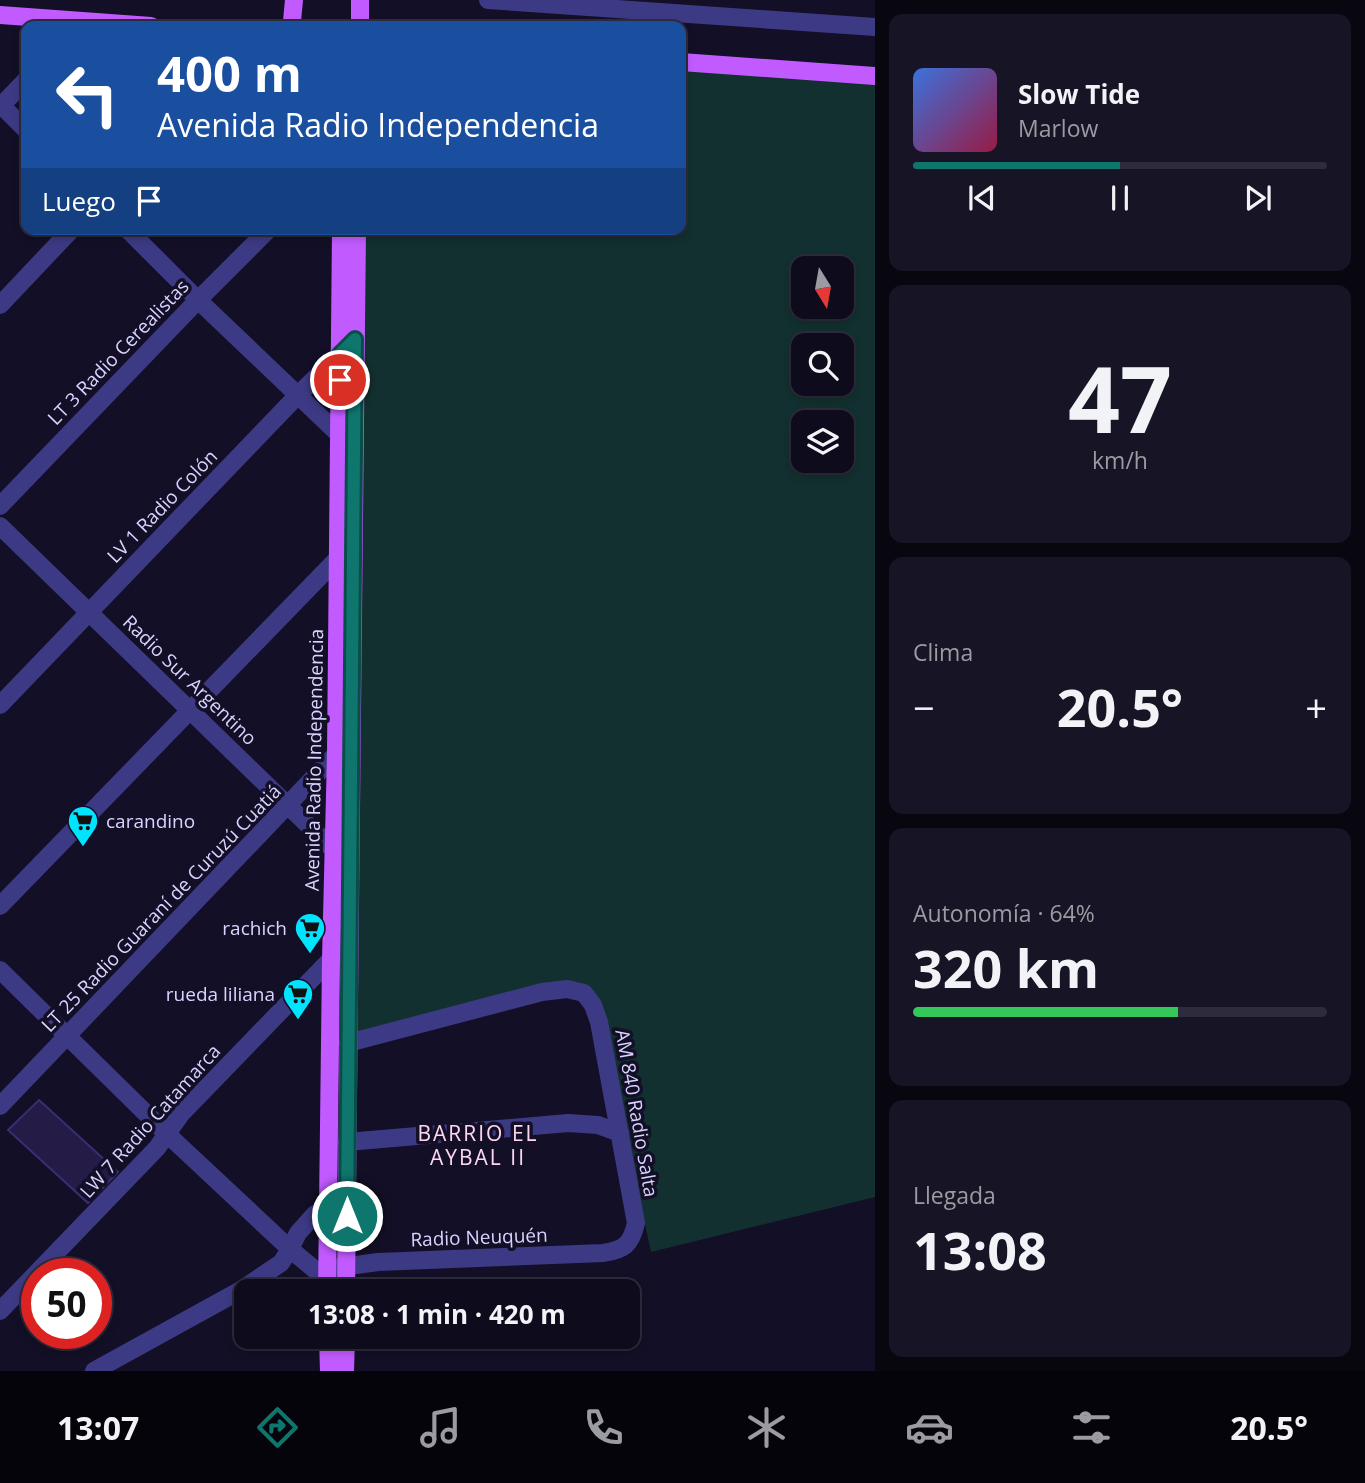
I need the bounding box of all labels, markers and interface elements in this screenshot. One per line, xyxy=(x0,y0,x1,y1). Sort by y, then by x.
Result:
text: 400 m xyxy=(157,40,302,106)
icon: left xyxy=(42,49,133,140)
text: Slow Tide xyxy=(1018,76,1140,112)
text: Avenida Radio Independencia xyxy=(157,103,599,146)
text: Marlow xyxy=(1018,112,1098,144)
icon: previous xyxy=(963,179,1001,217)
icon: pause xyxy=(1101,179,1139,217)
icon: next xyxy=(1239,179,1277,217)
icon: arrive xyxy=(130,182,168,220)
text: Luego xyxy=(42,183,116,219)
north arrow xyxy=(791,256,854,318)
map controls xyxy=(791,256,854,473)
street label: LT 3 Radio Cerealistas xyxy=(42,274,194,430)
button: search xyxy=(791,333,854,396)
text: 47 xyxy=(1068,336,1172,460)
pin xyxy=(310,350,370,410)
icon: arrive xyxy=(321,361,359,399)
button: layers xyxy=(791,410,854,473)
street label: LV 1 Radio Colón xyxy=(101,444,223,568)
text: km/h xyxy=(1092,444,1148,476)
street label: Radio Sur Argentino xyxy=(117,609,263,751)
street label: Avenida Radio Independencia xyxy=(299,629,329,891)
text: Clima xyxy=(913,636,973,668)
text: 20.5° xyxy=(1057,671,1183,742)
text: − xyxy=(913,681,935,733)
text: + xyxy=(1305,681,1327,733)
street label: LT 25 Radio Guaraní de Curuzú Cuatiá xyxy=(35,779,287,1037)
supermarket icon: carandino xyxy=(66,804,100,848)
place label: carandino xyxy=(106,808,195,834)
text: Autonomía · 64% xyxy=(913,897,1095,929)
supermarket icon: rachich xyxy=(293,911,327,955)
place label: rachich xyxy=(222,915,287,941)
text: 320 km xyxy=(913,932,1099,1003)
supermarket icon: rueda liliana xyxy=(281,977,315,1021)
place label: rueda liliana xyxy=(166,981,275,1007)
street label: AM 840 Radio Salta xyxy=(609,1027,665,1199)
street label: LW 7 Radio Catamarca xyxy=(74,1038,226,1204)
district label: BARRIO EL AYBAL II xyxy=(417,1119,539,1171)
position arrow xyxy=(310,1179,384,1253)
text: Llegada xyxy=(913,1179,996,1211)
text: 13:08 xyxy=(913,1214,1047,1285)
street label: Radio Neuquén xyxy=(410,1222,548,1252)
speed limit sign: 50 xyxy=(21,1258,112,1349)
text: 13:08 · 1 min · 420 m xyxy=(308,1296,566,1332)
icon: directions xyxy=(253,1403,302,1452)
icon: music xyxy=(416,1403,465,1452)
icon: phone xyxy=(579,1403,628,1452)
icon: climate xyxy=(742,1403,791,1452)
icon: car xyxy=(905,1403,954,1452)
icon: filters xyxy=(1067,1403,1116,1452)
text: 13:07 xyxy=(57,1406,139,1449)
text: 20.5° xyxy=(1230,1406,1308,1449)

